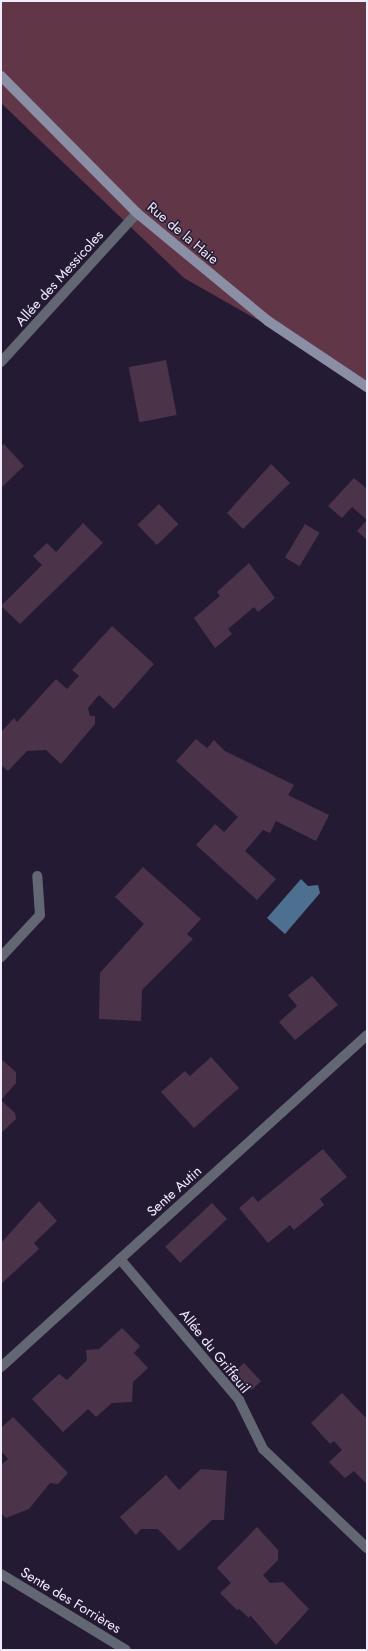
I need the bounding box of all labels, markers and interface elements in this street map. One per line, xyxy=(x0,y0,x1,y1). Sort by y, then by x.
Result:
street label: Rue de la Haie xyxy=(144,198,222,268)
street label: Allée des Messicoles xyxy=(12,227,106,329)
street label: Sente Autin xyxy=(143,1162,205,1220)
street label: Allée du Griffeuil xyxy=(176,1306,254,1396)
street label: Sente des Forrières xyxy=(18,1563,124,1637)

